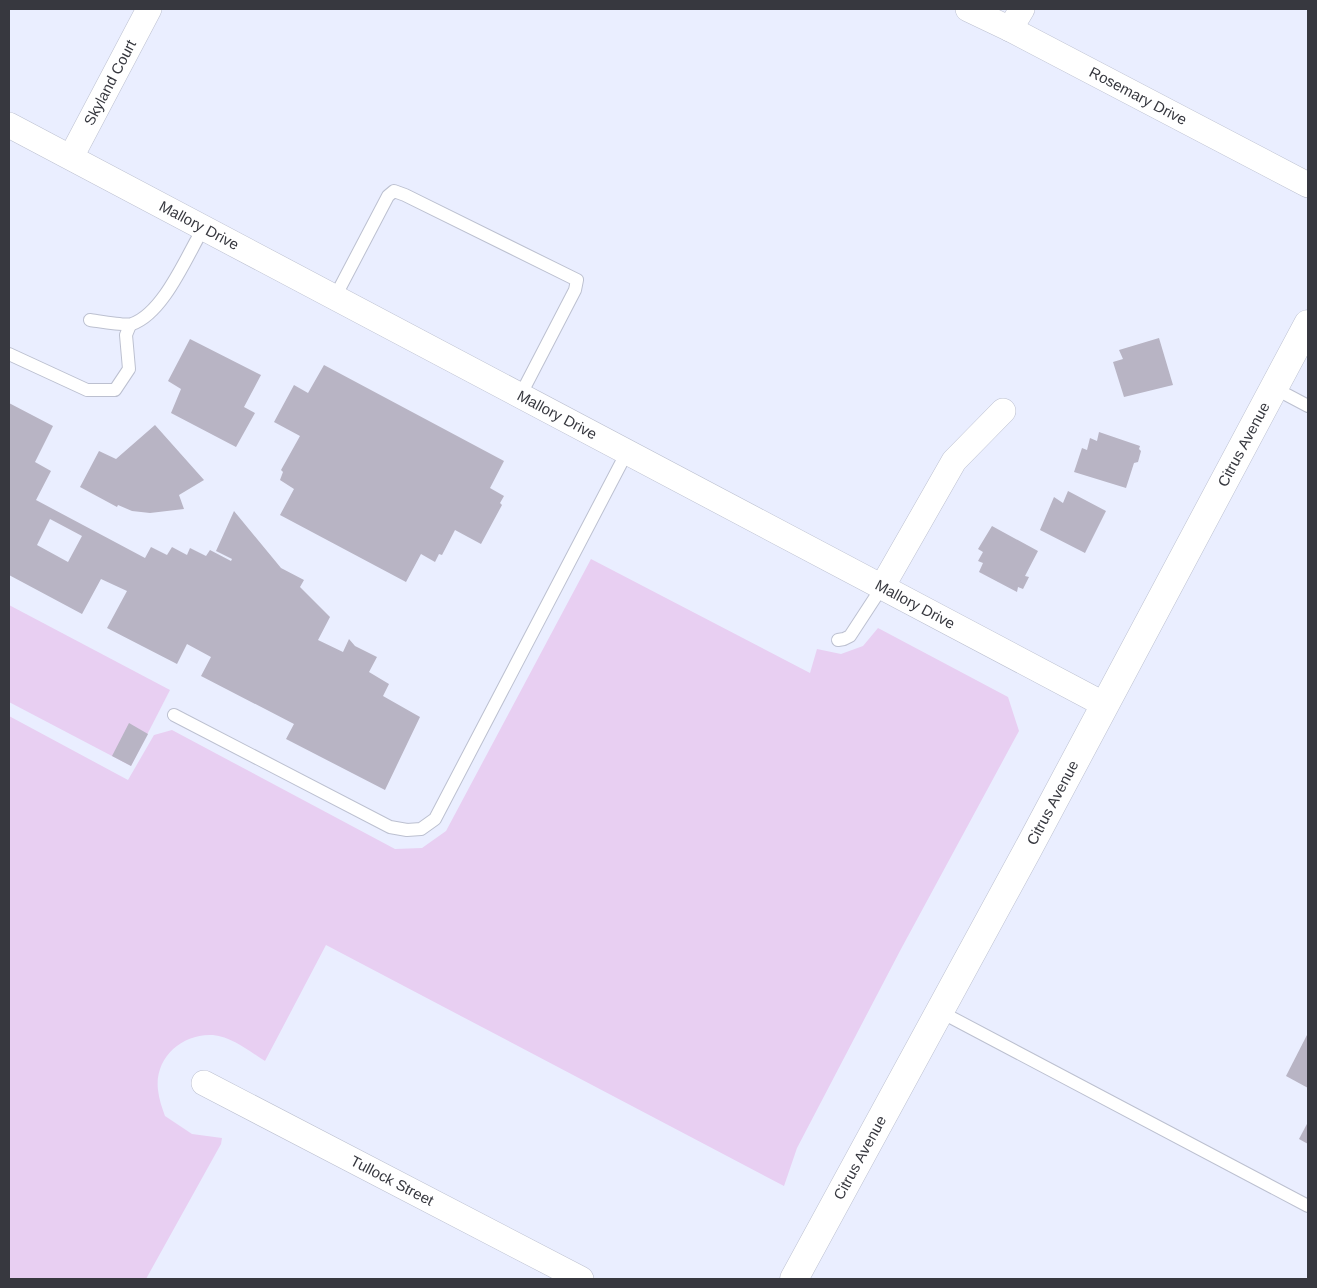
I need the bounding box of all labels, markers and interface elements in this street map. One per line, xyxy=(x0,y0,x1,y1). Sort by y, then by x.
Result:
street label: Skyland Court xyxy=(80,36,140,128)
street label: Rosemary Drive xyxy=(1087,63,1190,128)
street label: Mallory Drive xyxy=(157,197,242,253)
street label: Mallory Drive xyxy=(515,387,600,443)
street label: Citrus Avenue xyxy=(1214,399,1273,489)
street label: Mallory Drive xyxy=(873,576,958,632)
street label: Citrus Avenue xyxy=(1023,757,1082,848)
street label: Citrus Avenue xyxy=(830,1113,889,1203)
street label: Tullock Street xyxy=(348,1152,437,1209)

